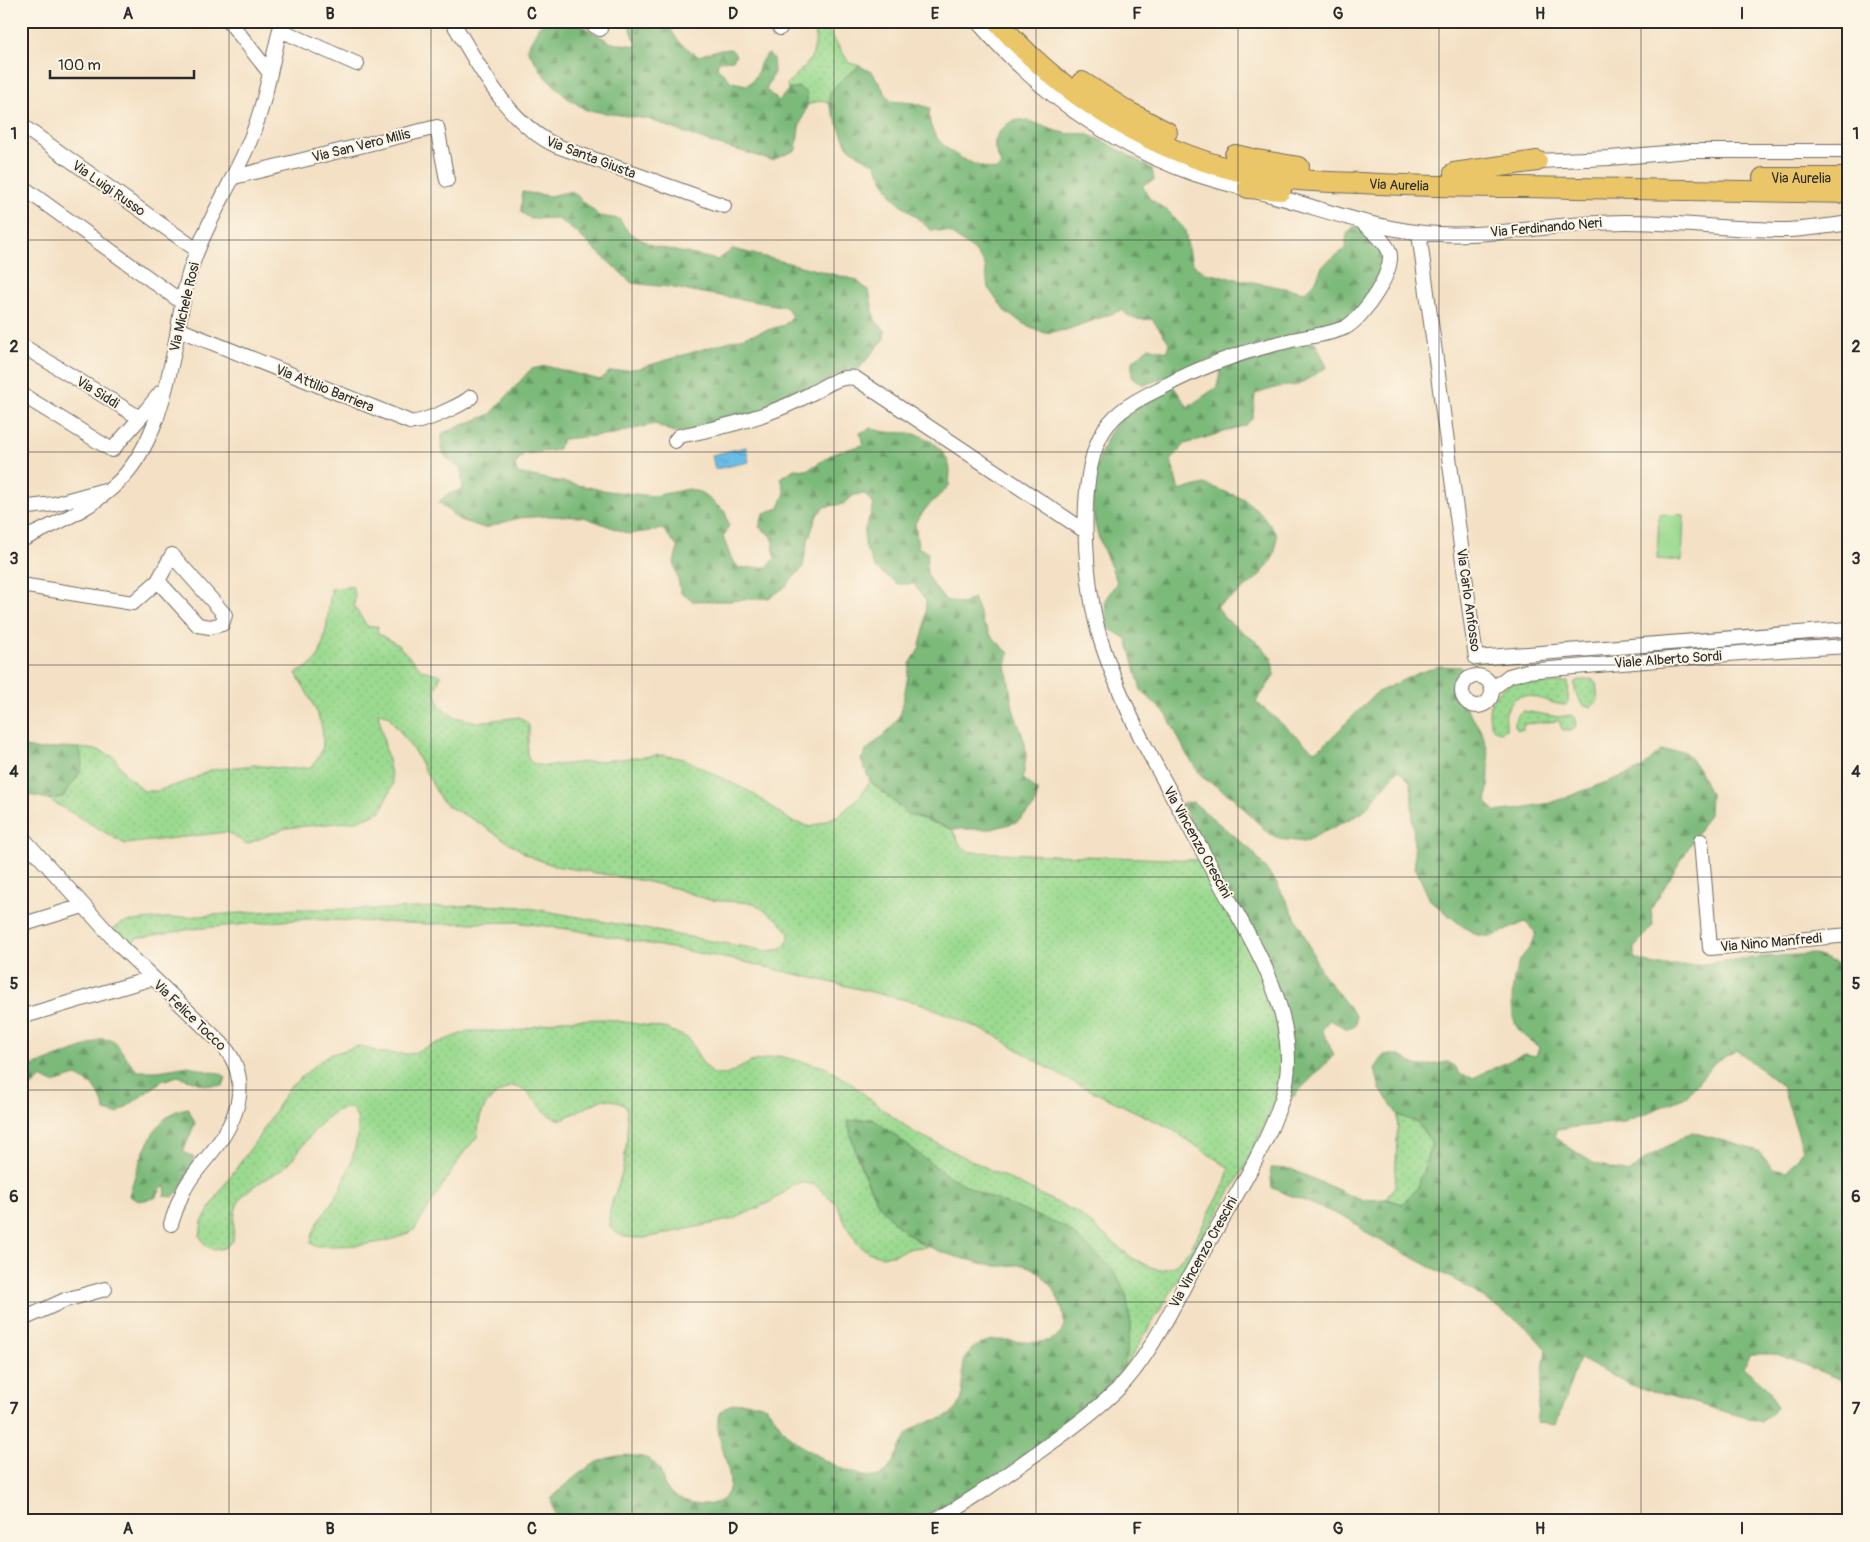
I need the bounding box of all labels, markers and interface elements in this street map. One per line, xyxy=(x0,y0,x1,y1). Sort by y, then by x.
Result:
text: A xyxy=(123,4,134,24)
text: B xyxy=(325,4,335,24)
text: C xyxy=(527,4,537,24)
text: D xyxy=(728,4,738,24)
text: E xyxy=(931,4,940,24)
text: F xyxy=(1132,4,1142,24)
text: G xyxy=(1333,4,1344,24)
text: H xyxy=(1535,4,1545,24)
text: I xyxy=(1740,4,1744,24)
scale bar xyxy=(50,48,194,80)
text: 100 m xyxy=(58,56,101,75)
text: 1 xyxy=(11,124,17,144)
text: 1 xyxy=(1853,124,1859,144)
street label: Via San Vero Milis xyxy=(310,125,413,166)
street label: Via Santa Giusta xyxy=(543,133,638,182)
street label: Via Luigi Russo xyxy=(69,157,149,220)
street label: Via Aurelia xyxy=(1771,170,1831,187)
street label: Via Aurelia xyxy=(1369,175,1429,195)
street label: Via Ferdinando Neri xyxy=(1489,214,1603,241)
street label: Via Michele Rosi xyxy=(166,260,203,353)
text: 2 xyxy=(10,337,19,357)
text: 2 xyxy=(1852,337,1861,357)
street label: Via Attilio Barriera xyxy=(273,361,377,416)
street label: Via Siddi xyxy=(73,373,123,412)
street label: Via Carlo Anfosso xyxy=(1453,547,1484,653)
text: 3 xyxy=(10,549,19,569)
text: 3 xyxy=(1852,549,1861,569)
street label: Viale Alberto Sordi xyxy=(1614,647,1723,672)
text: 4 xyxy=(9,762,19,782)
text: 4 xyxy=(1851,762,1861,782)
street label: Via Vincenzo Crescini xyxy=(1160,783,1236,901)
street label: Via Nino Manfredi xyxy=(1720,930,1823,955)
text: 5 xyxy=(10,974,19,994)
text: 5 xyxy=(1852,974,1861,994)
street label: Via Felice Tocco xyxy=(150,976,230,1055)
text: 6 xyxy=(9,1187,19,1207)
text: 6 xyxy=(1851,1187,1861,1207)
street label: Via Vincenzo Crescini xyxy=(1166,1193,1241,1311)
text: 7 xyxy=(10,1399,19,1419)
text: 7 xyxy=(1852,1399,1861,1419)
text: A xyxy=(123,1519,134,1539)
text: B xyxy=(325,1519,335,1539)
text: C xyxy=(527,1519,537,1539)
text: D xyxy=(728,1519,738,1539)
text: E xyxy=(931,1519,940,1539)
text: F xyxy=(1132,1519,1142,1539)
text: G xyxy=(1333,1519,1344,1539)
text: H xyxy=(1535,1519,1545,1539)
text: I xyxy=(1740,1519,1744,1539)

